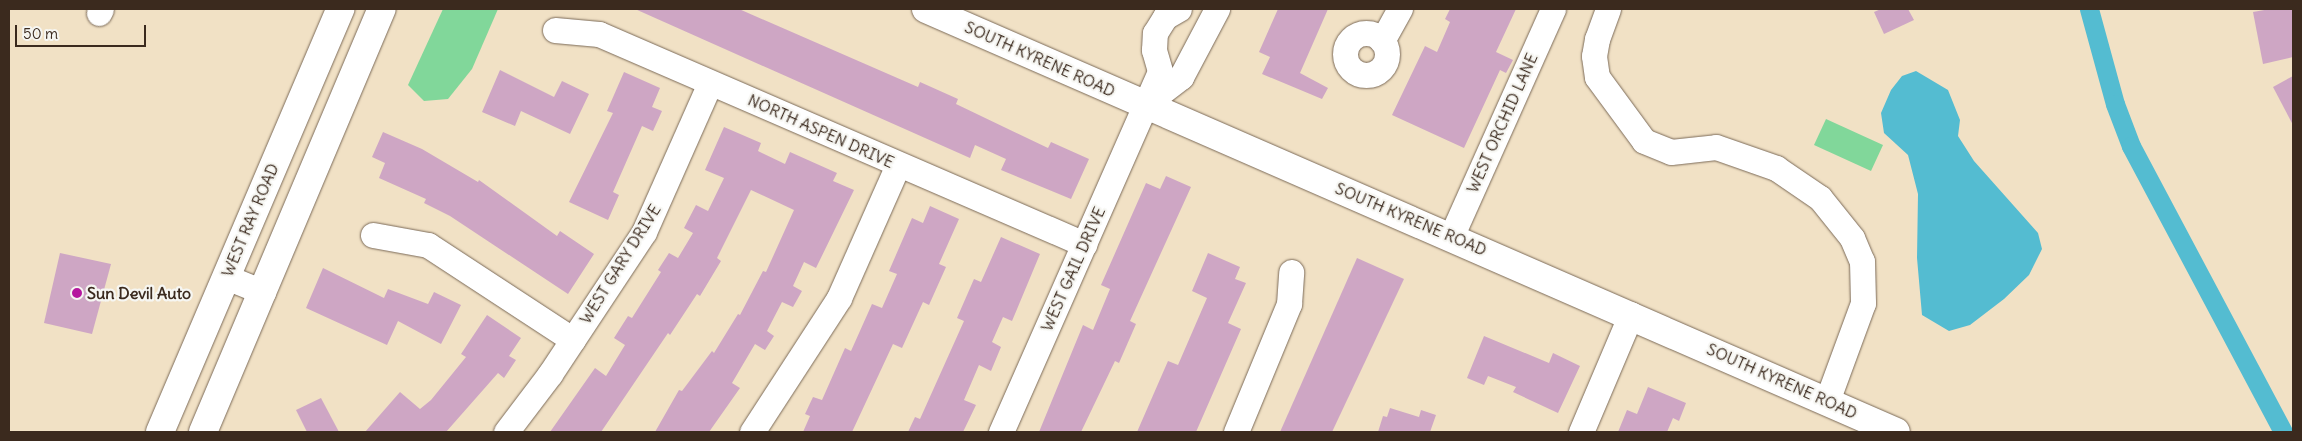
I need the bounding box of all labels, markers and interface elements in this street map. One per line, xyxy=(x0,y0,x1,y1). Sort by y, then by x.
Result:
scale bar xyxy=(18,15,149,47)
street label: SOUTH KYRENE ROAD xyxy=(962,17,1118,101)
text: 50 m xyxy=(23,24,58,43)
street label: WEST ORCHID LANE xyxy=(1463,50,1541,196)
street label: NORTH ASPEN DRIVE xyxy=(745,90,897,172)
street label: WEST RAY ROAD xyxy=(217,160,283,280)
street label: SOUTH KYRENE ROAD xyxy=(1332,178,1490,260)
street label: WEST GARY DRIVE xyxy=(575,201,665,327)
street label: WEST GAIL DRIVE xyxy=(1037,204,1109,334)
place label: Sun Devil Auto xyxy=(87,283,191,303)
marker: Sun Devil Auto xyxy=(71,287,83,299)
street label: SOUTH KYRENE ROAD xyxy=(1704,339,1860,423)

